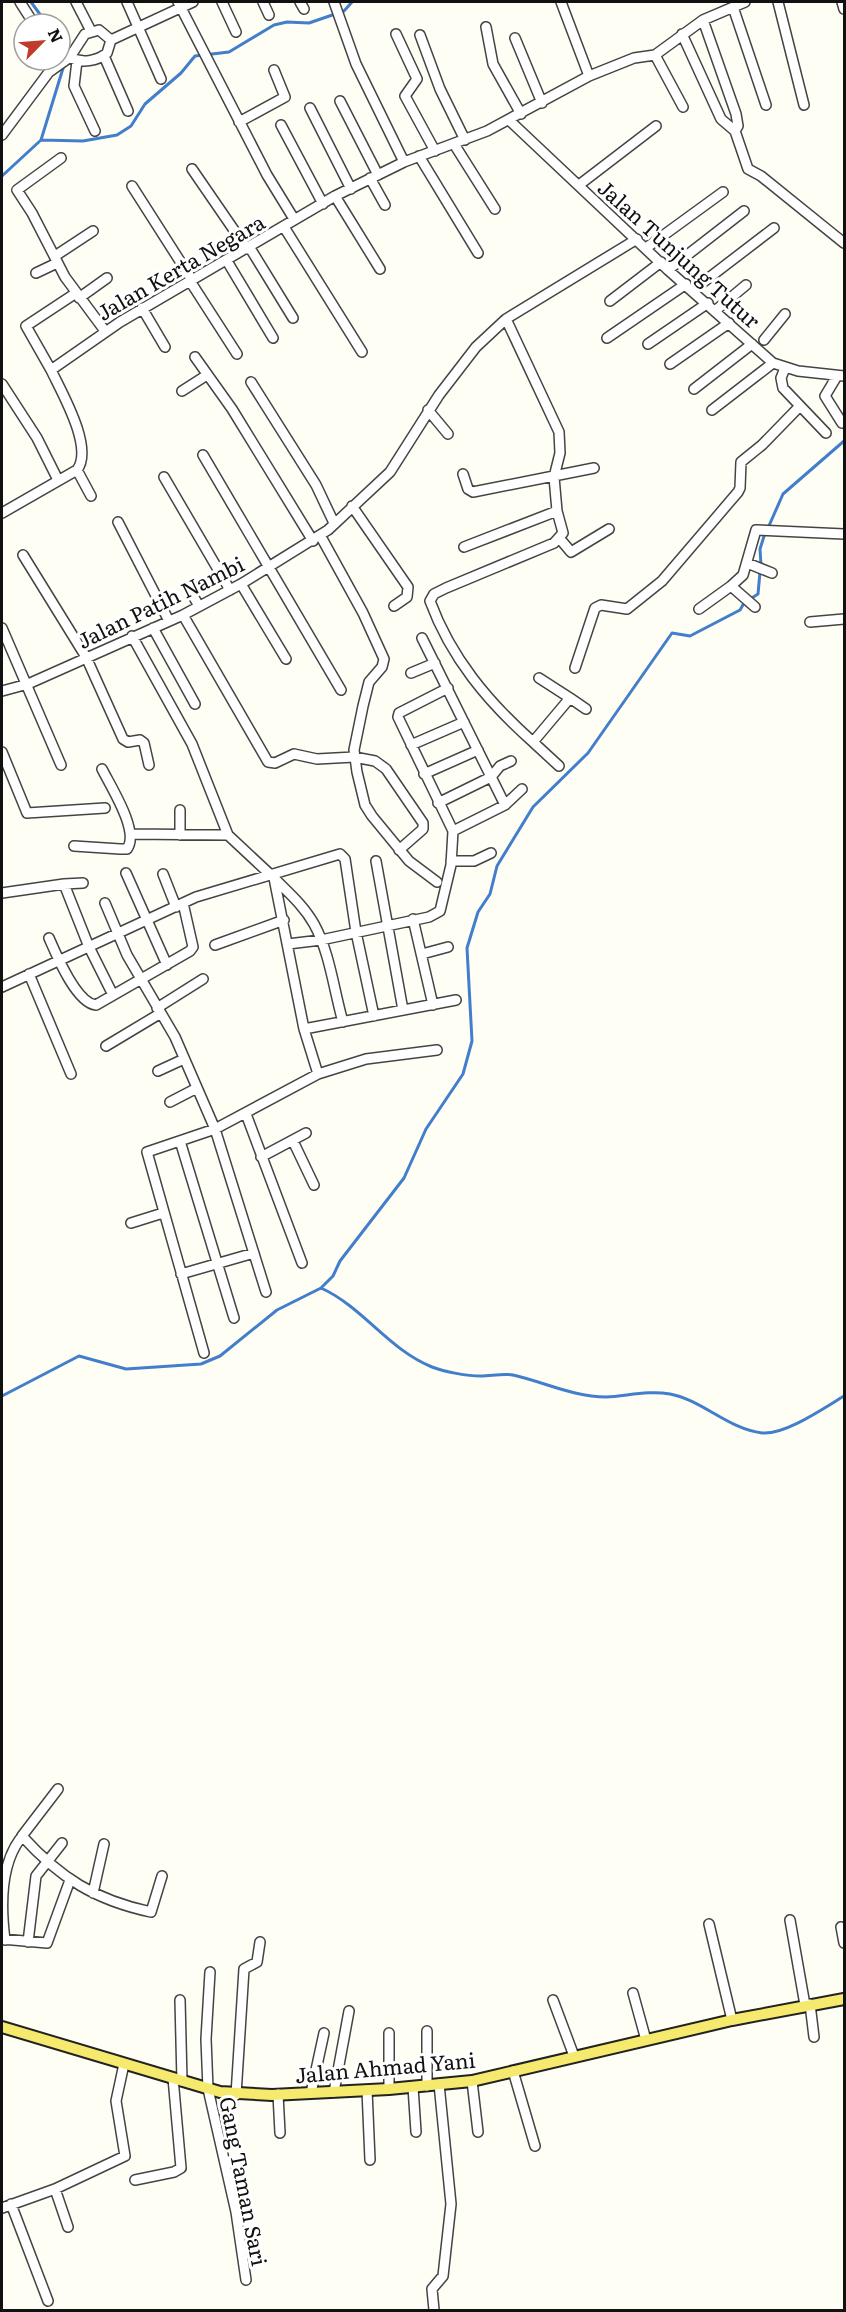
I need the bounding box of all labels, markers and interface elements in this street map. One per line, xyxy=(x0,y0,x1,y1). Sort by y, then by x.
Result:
north arrow xyxy=(12,12,72,72)
text: N xyxy=(43,24,70,46)
street label: Jalan Tunjung Tutur xyxy=(592,172,768,335)
street label: Jalan Kerta Negara xyxy=(90,205,270,327)
street label: Jalan Patih Nambi xyxy=(71,547,249,655)
street label: Jalan Ahmad Yani xyxy=(293,2043,477,2089)
street label: Gang Taman Sari xyxy=(213,2094,277,2268)

